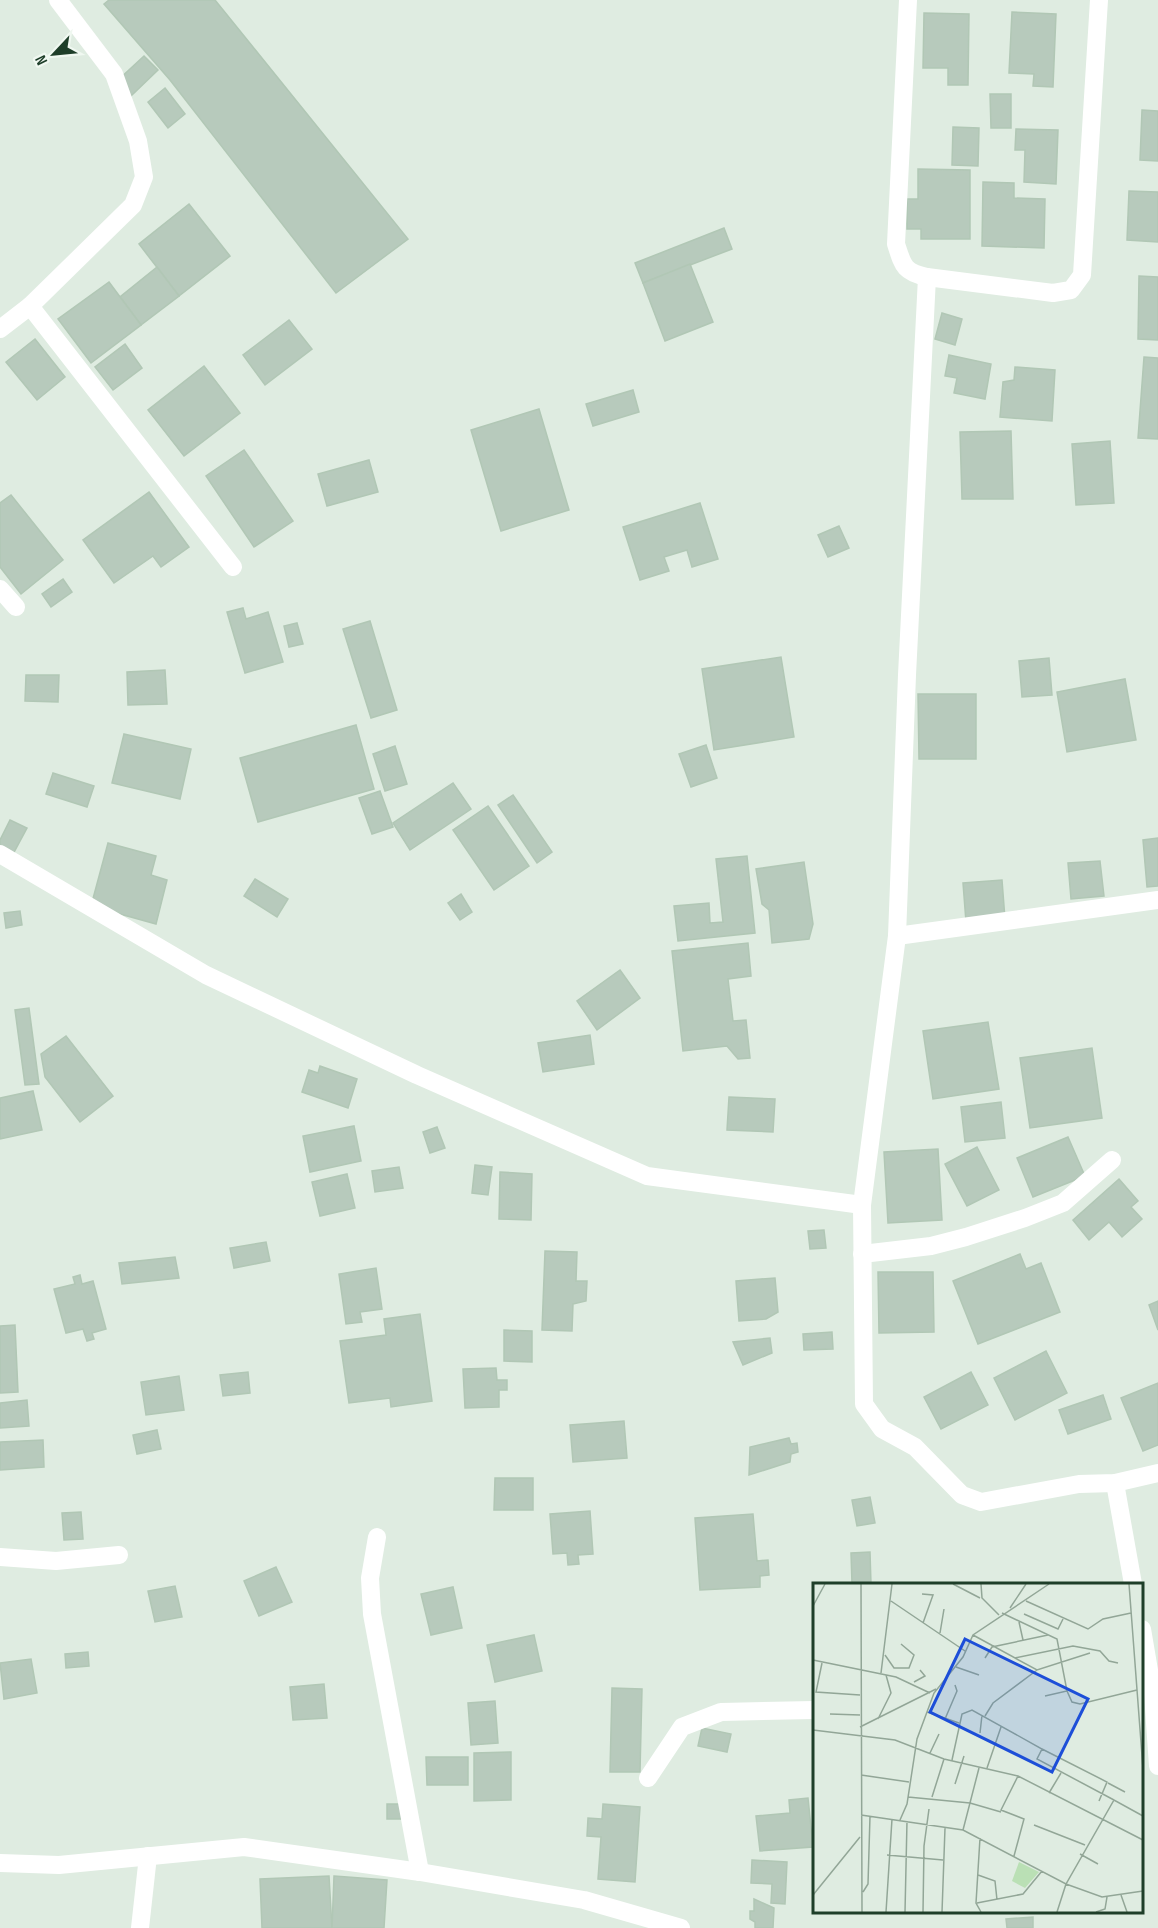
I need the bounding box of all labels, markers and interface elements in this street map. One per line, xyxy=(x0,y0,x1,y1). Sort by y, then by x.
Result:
north arrow xyxy=(24,24,84,84)
text: N xyxy=(31,52,52,68)
inset map xyxy=(813,1583,1143,1913)

